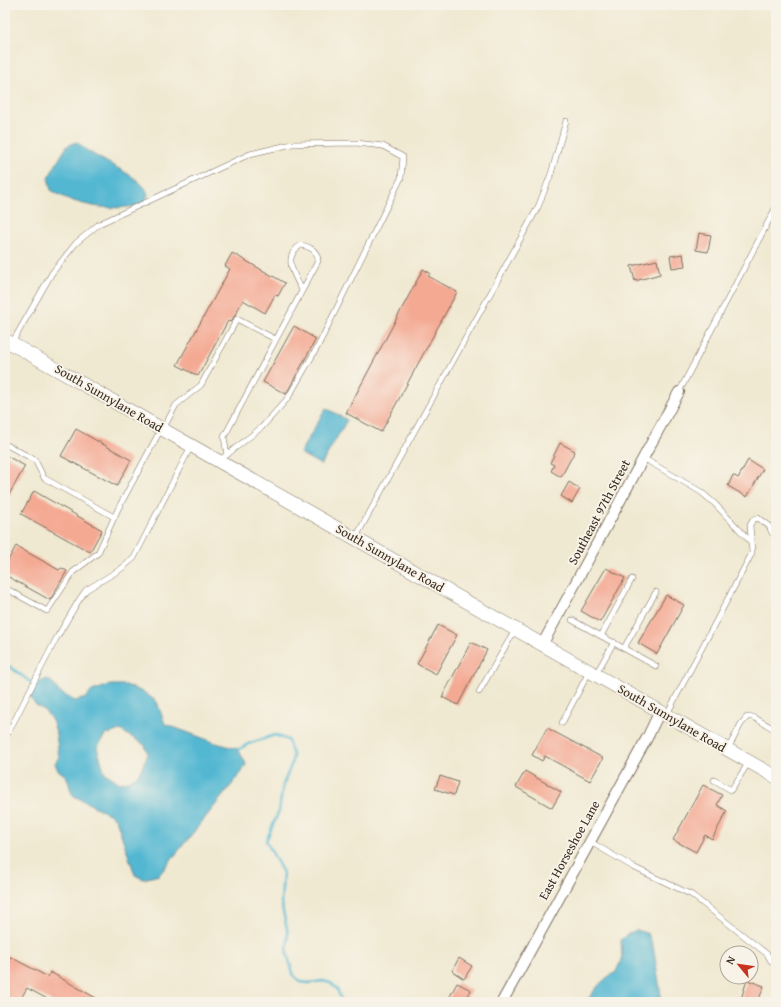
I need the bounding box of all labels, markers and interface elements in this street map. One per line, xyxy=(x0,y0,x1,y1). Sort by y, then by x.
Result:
street label: South Sunnylane Road xyxy=(51,359,167,437)
street label: Southeast 97th Street xyxy=(563,456,635,568)
street label: South Sunnylane Road xyxy=(332,519,448,597)
street label: South Sunnylane Road xyxy=(614,679,730,757)
street label: East Horseshoe Lane xyxy=(534,797,604,903)
north arrow xyxy=(719,945,759,985)
text: N xyxy=(721,952,739,967)

